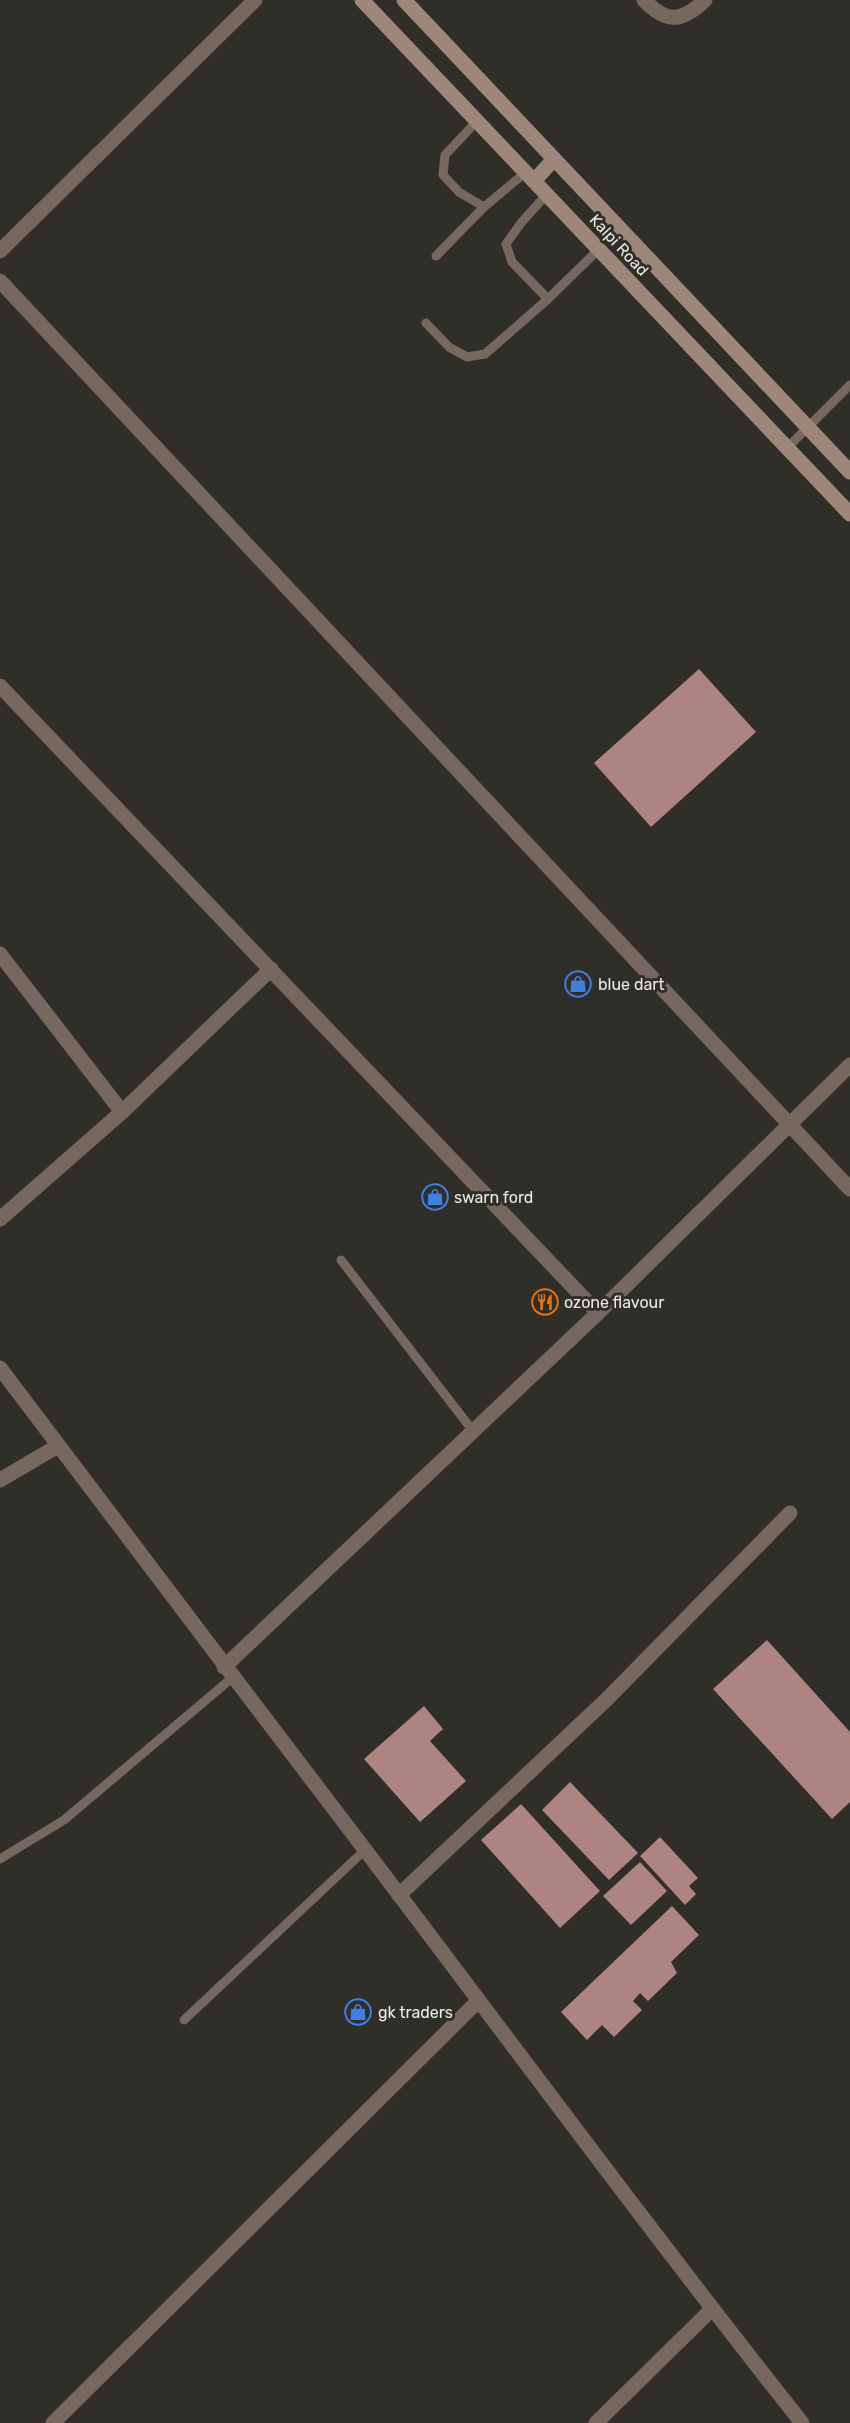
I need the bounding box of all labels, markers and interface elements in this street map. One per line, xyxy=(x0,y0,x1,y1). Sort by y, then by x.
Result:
street label: Kalpi Road xyxy=(586,210,652,280)
shop icon: blue dart xyxy=(563,969,593,999)
place label: blue dart xyxy=(598,975,665,994)
shop icon: swarn ford xyxy=(420,1182,450,1212)
place label: swarn ford xyxy=(454,1188,533,1207)
restaurant icon: ozone flavour xyxy=(530,1287,560,1317)
place label: ozone flavour xyxy=(564,1293,664,1312)
shop icon: gk traders xyxy=(343,1997,373,2027)
place label: gk traders xyxy=(378,2003,453,2022)

